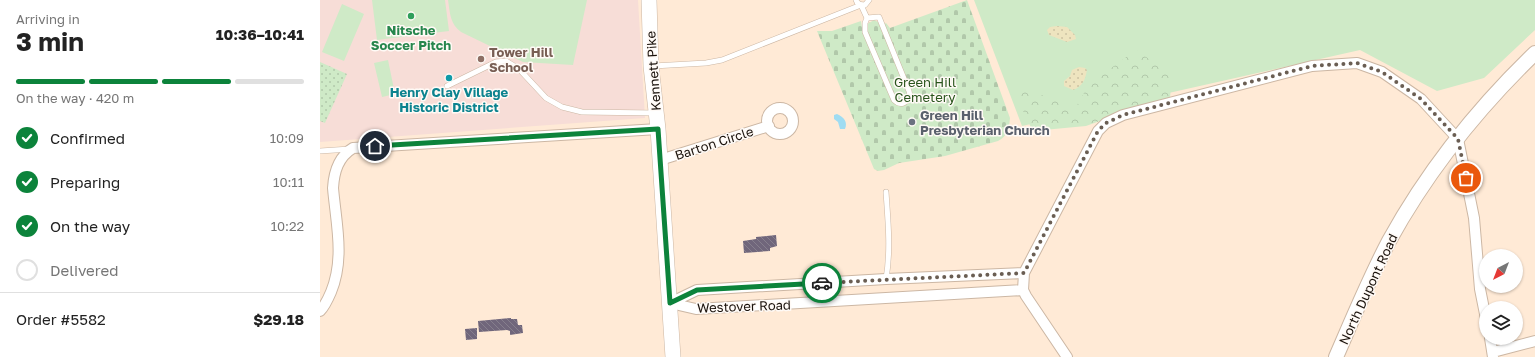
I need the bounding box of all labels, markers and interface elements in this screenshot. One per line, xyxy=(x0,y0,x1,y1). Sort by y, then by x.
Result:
text: Arriving in xyxy=(16,11,80,27)
marker: Nitsche Soccer Pitch xyxy=(406,11,416,21)
place label: Nitsche Soccer Pitch xyxy=(371,22,451,53)
text: 10:36–10:41 xyxy=(216,25,304,43)
text: 3 min xyxy=(16,26,84,57)
street label: Kennett Pike xyxy=(642,31,664,111)
place label: Tower Hill School xyxy=(489,44,554,75)
marker: Tower Hill School xyxy=(476,54,486,64)
marker: Henry Clay Village Historic District xyxy=(444,73,454,83)
park label: Green Hill Cemetery xyxy=(894,74,956,105)
place label: Henry Clay Village Historic District xyxy=(390,84,509,115)
text: On the way · 420 m xyxy=(16,90,134,106)
place label: Green Hill Presbyterian Church xyxy=(920,107,1050,138)
marker: Green Hill Presbyterian Church xyxy=(907,117,917,127)
street label: Barton Circle xyxy=(673,123,755,163)
icon: check xyxy=(16,127,38,149)
text: Confirmed xyxy=(50,129,125,147)
pin xyxy=(358,129,392,163)
text: 10:09 xyxy=(270,130,304,146)
icon: home xyxy=(364,135,386,157)
pin xyxy=(1449,161,1483,195)
icon: bag xyxy=(1455,167,1477,189)
icon: check xyxy=(16,171,38,193)
text: Preparing xyxy=(50,173,120,191)
text: 10:11 xyxy=(273,174,304,190)
icon: check xyxy=(16,215,38,237)
text: On the way xyxy=(50,217,130,235)
text: 10:22 xyxy=(271,218,304,234)
street label: North Dupont Road xyxy=(1335,231,1401,347)
north arrow xyxy=(1479,249,1523,293)
map controls xyxy=(1479,249,1523,345)
text: Delivered xyxy=(50,261,118,279)
courier xyxy=(802,263,842,303)
icon: car xyxy=(811,272,833,294)
street label: Westover Road xyxy=(697,296,791,316)
button: layers xyxy=(1479,301,1523,345)
text: Order #5582 xyxy=(16,310,106,328)
text: $29.18 xyxy=(253,310,304,328)

